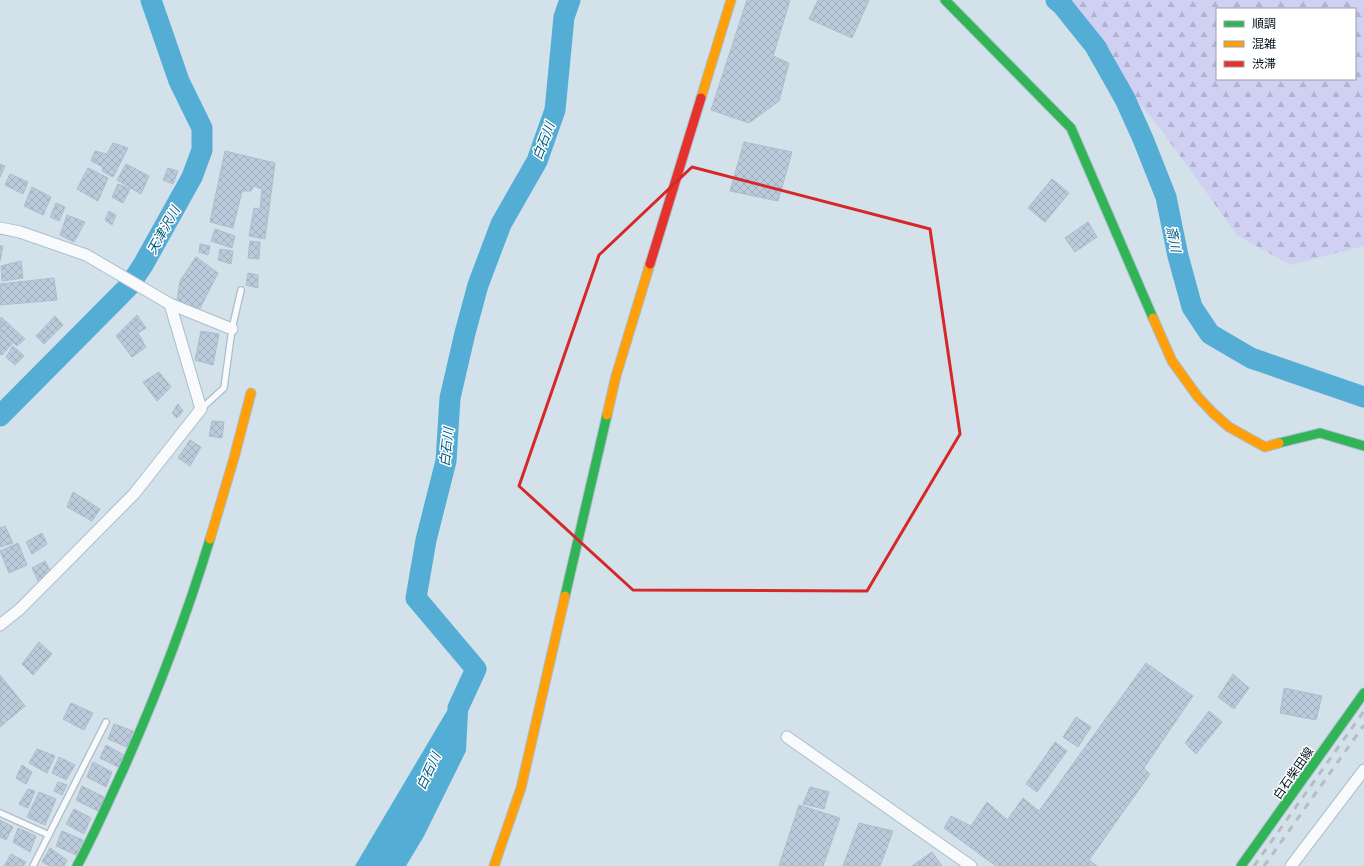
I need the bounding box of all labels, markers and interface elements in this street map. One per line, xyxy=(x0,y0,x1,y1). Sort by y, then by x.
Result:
legend xyxy=(1216,8,1356,80)
text: 順調 xyxy=(1252,17,1276,30)
text: 混雑 xyxy=(1252,37,1276,50)
text: 渋滞 xyxy=(1252,57,1276,70)
water label: 白石川 xyxy=(529,118,557,162)
water label: 天津沢川 xyxy=(144,202,183,256)
water label: 斎川 xyxy=(1164,225,1184,255)
water label: 白石川 xyxy=(437,425,455,467)
street label: 白石柴田線 xyxy=(1270,745,1316,801)
water label: 白石川 xyxy=(413,749,443,792)

